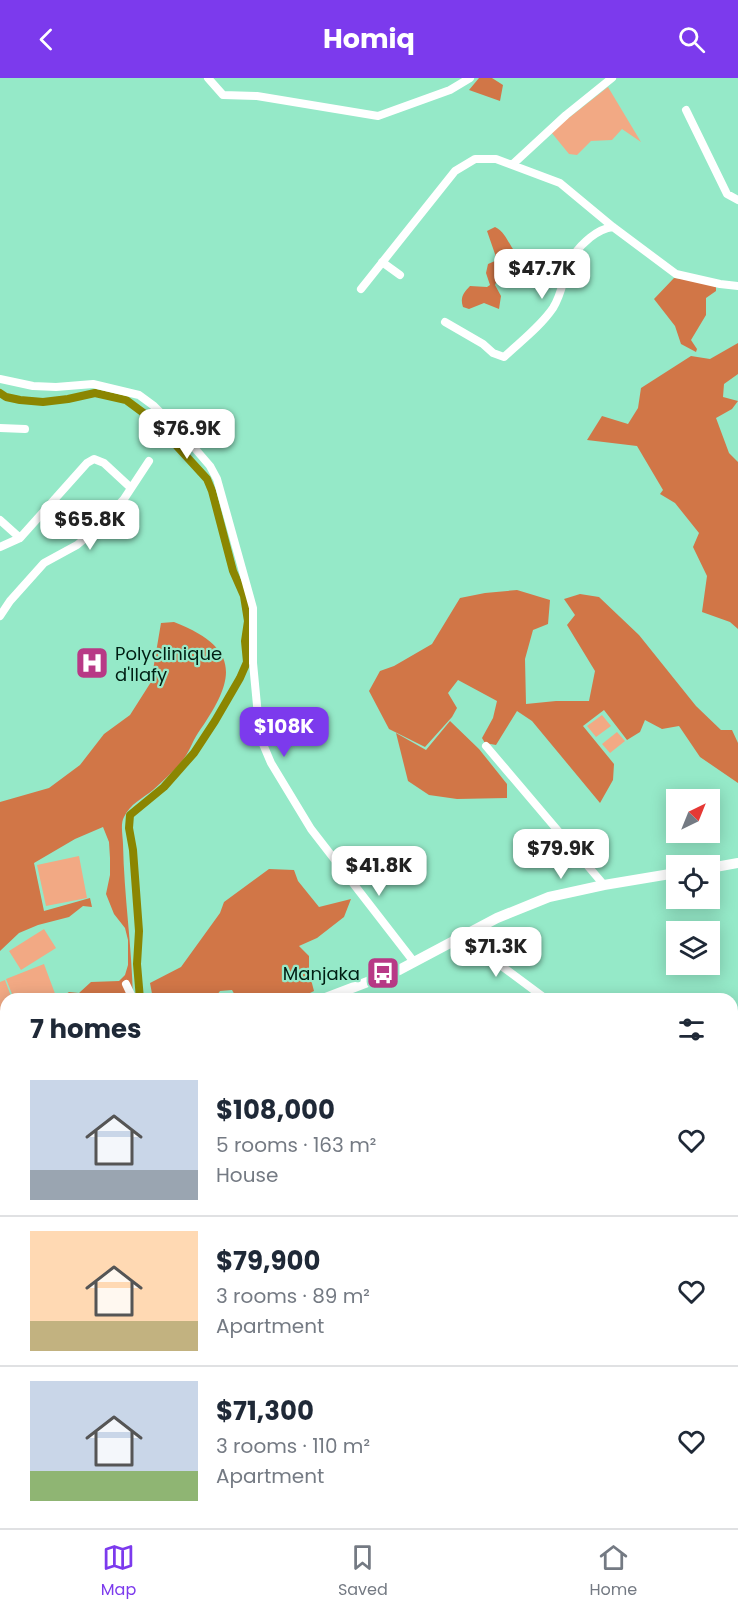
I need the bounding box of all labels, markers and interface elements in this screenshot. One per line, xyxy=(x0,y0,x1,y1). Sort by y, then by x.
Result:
text: Homiq xyxy=(323,20,415,57)
icon: back xyxy=(30,23,63,56)
icon: search xyxy=(675,23,708,56)
pin: $47.7K xyxy=(493,249,591,300)
text: $47.7K xyxy=(508,254,576,282)
pin: $76.9K xyxy=(138,409,236,460)
text: $76.9K xyxy=(153,414,221,442)
pin: $65.8K xyxy=(41,500,139,551)
text: $65.8K xyxy=(54,505,126,533)
place label: Polyclinique d'Ilafy xyxy=(115,641,222,687)
hospital icon: Polyclinique d'Ilafy xyxy=(74,645,110,681)
pin: $108K xyxy=(242,707,326,758)
text: $108K xyxy=(254,712,314,740)
north arrow xyxy=(666,789,720,843)
map controls xyxy=(666,789,720,975)
pin: $79.9K xyxy=(512,829,610,880)
text: $79.9K xyxy=(527,834,595,862)
pin: $41.8K xyxy=(330,846,428,897)
text: $41.8K xyxy=(346,851,412,879)
button: locate xyxy=(666,855,720,909)
button: layers xyxy=(666,921,720,975)
pin: $71.3K xyxy=(447,927,545,978)
text: $71.3K xyxy=(464,932,528,960)
bus stop icon: Manjaka xyxy=(365,955,401,991)
place label: Manjaka xyxy=(283,961,360,986)
text: 7 homes xyxy=(30,1011,142,1047)
icon: filters xyxy=(675,1013,708,1046)
text: $108,000 xyxy=(216,1092,335,1128)
icon: home xyxy=(78,1104,150,1176)
icon: heart xyxy=(675,1124,708,1157)
text: 5 rooms · 163 m² xyxy=(216,1131,376,1159)
text: House xyxy=(216,1161,278,1189)
text: $79,900 xyxy=(216,1243,320,1279)
icon: home xyxy=(78,1255,150,1327)
icon: heart xyxy=(675,1275,708,1308)
text: 3 rooms · 89 m² xyxy=(216,1282,370,1310)
text: Apartment xyxy=(216,1312,324,1340)
text: $71,300 xyxy=(216,1393,314,1429)
icon: home xyxy=(78,1405,150,1477)
icon: heart xyxy=(675,1425,708,1458)
text: 3 rooms · 110 m² xyxy=(216,1432,370,1460)
text: Apartment xyxy=(216,1462,324,1490)
tab: Map xyxy=(101,1541,136,1602)
tab: Saved xyxy=(338,1541,388,1602)
tab: Home xyxy=(589,1541,637,1602)

